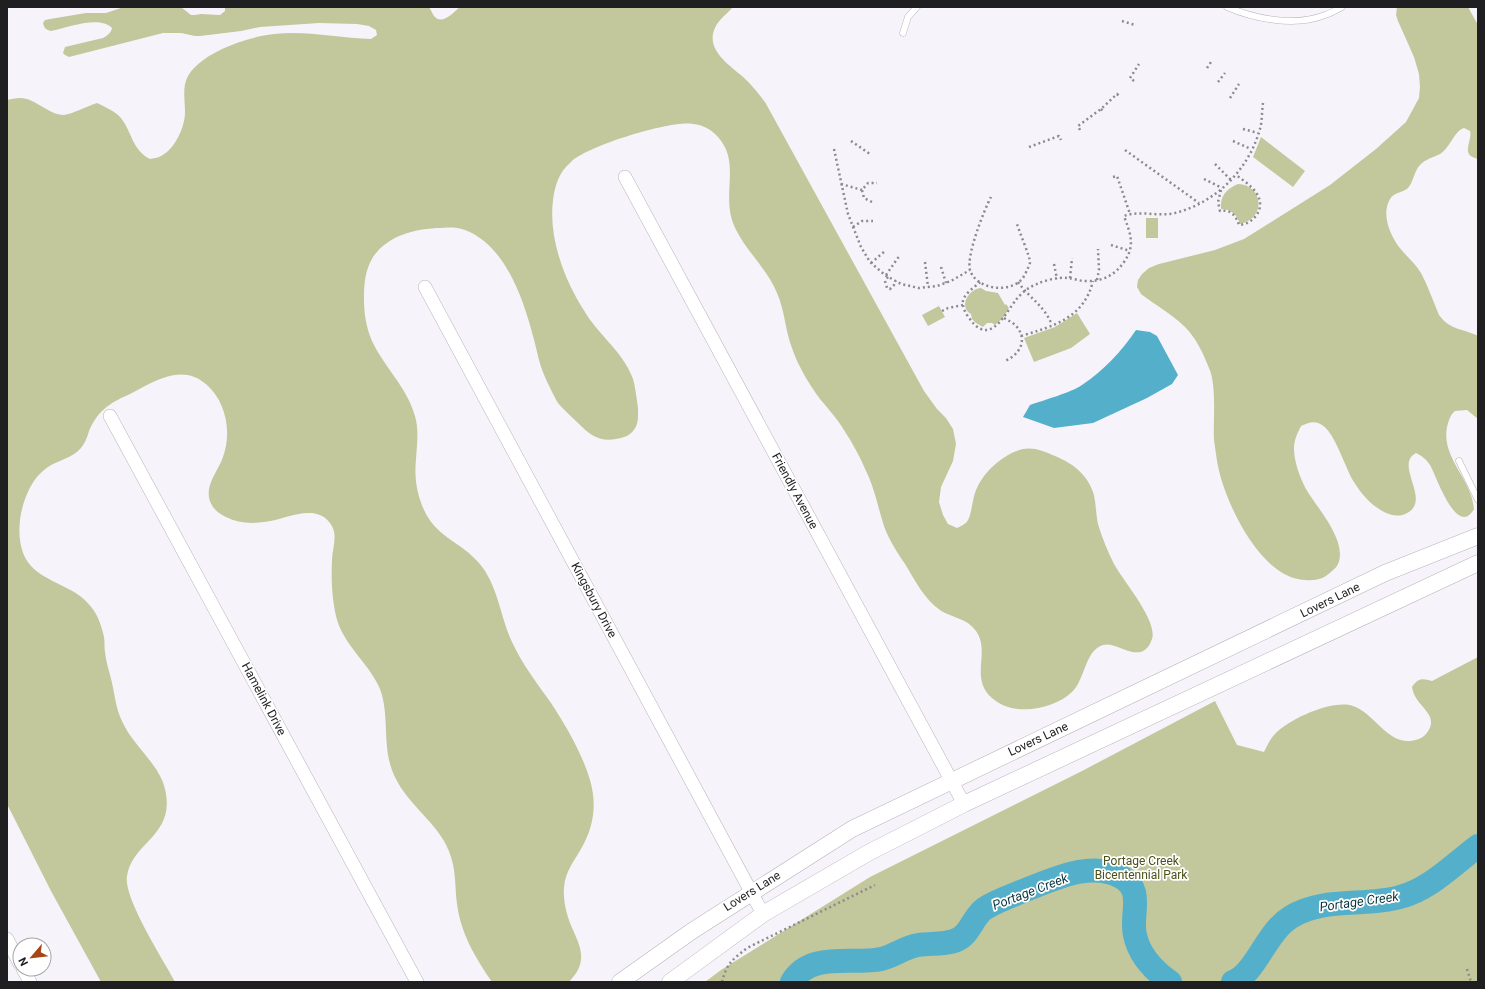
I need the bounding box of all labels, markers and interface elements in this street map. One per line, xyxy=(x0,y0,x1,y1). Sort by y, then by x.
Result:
street label: Friendly Avenue xyxy=(769,451,821,531)
street label: Kingsbury Drive xyxy=(568,560,620,640)
street label: Lovers Lane xyxy=(1298,580,1362,620)
street label: Hamelink Drive xyxy=(239,660,289,738)
street label: Lovers Lane xyxy=(1006,719,1070,759)
park label: Portage Creek Bicentennial Park xyxy=(1095,854,1188,882)
street label: Lovers Lane xyxy=(721,868,783,914)
water label: Portage Creek xyxy=(990,870,1071,913)
water label: Portage Creek xyxy=(1319,888,1400,914)
north arrow xyxy=(12,937,52,977)
text: N xyxy=(16,955,31,968)

